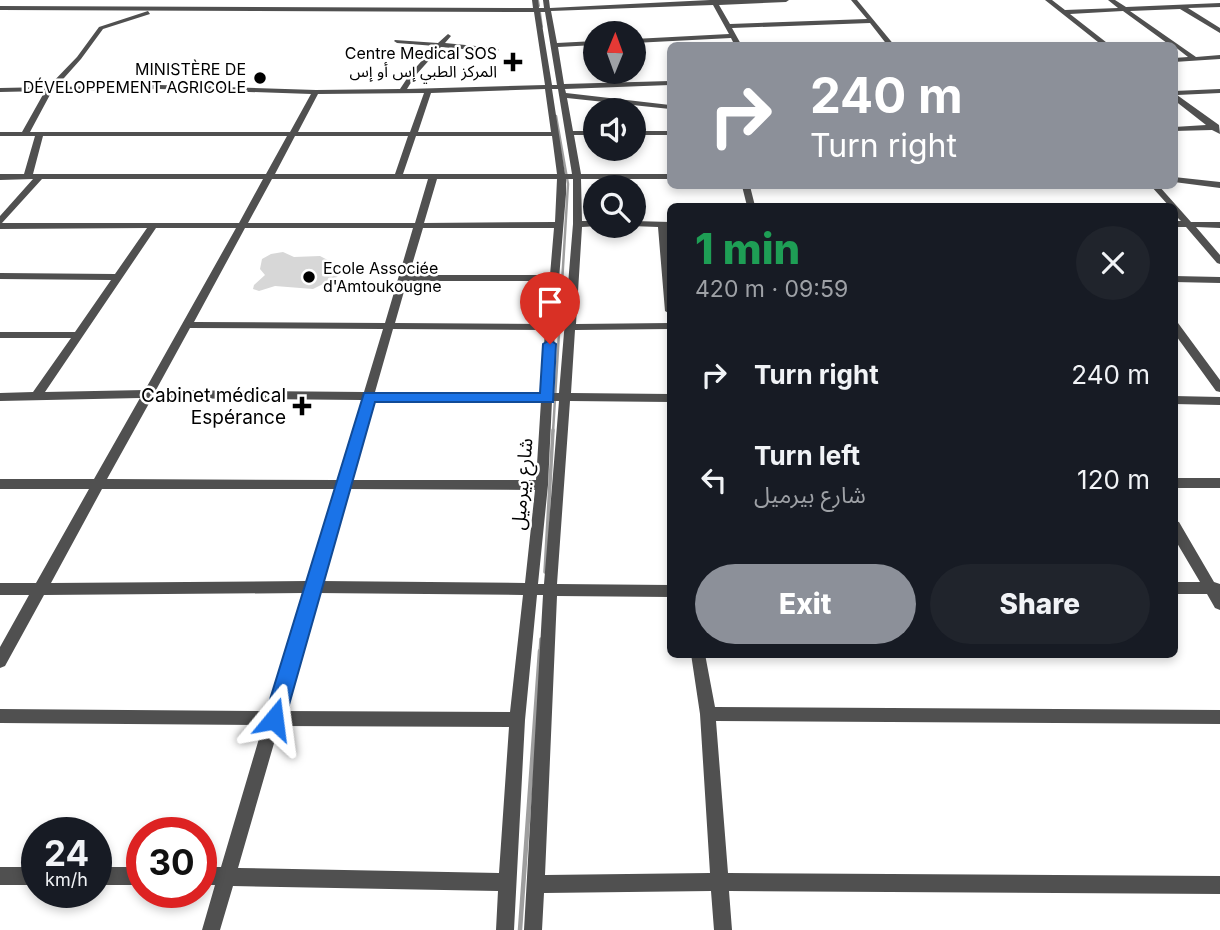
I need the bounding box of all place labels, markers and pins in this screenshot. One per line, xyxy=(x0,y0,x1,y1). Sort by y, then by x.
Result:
place label: Centre Medical SOS المركز الطبي إس أو إس xyxy=(345,43,497,84)
marker: Centre Medical SOS المركز الطبي إس أو إس xyxy=(503,52,523,72)
place label: MINISTÈRE DE DÉVELOPPEMENT AGRICOLE xyxy=(23,59,246,97)
marker: MINISTÈRE DE DÉVELOPPEMENT AGRICOLE xyxy=(252,70,268,86)
place label: Ecole Associée d'Amtoukougne xyxy=(323,258,442,296)
marker: Ecole Associée d'Amtoukougne xyxy=(301,269,317,285)
pin xyxy=(520,272,580,344)
place label: Cabinet médical Espérance xyxy=(141,384,286,429)
marker: Cabinet médical Espérance xyxy=(292,396,312,416)

